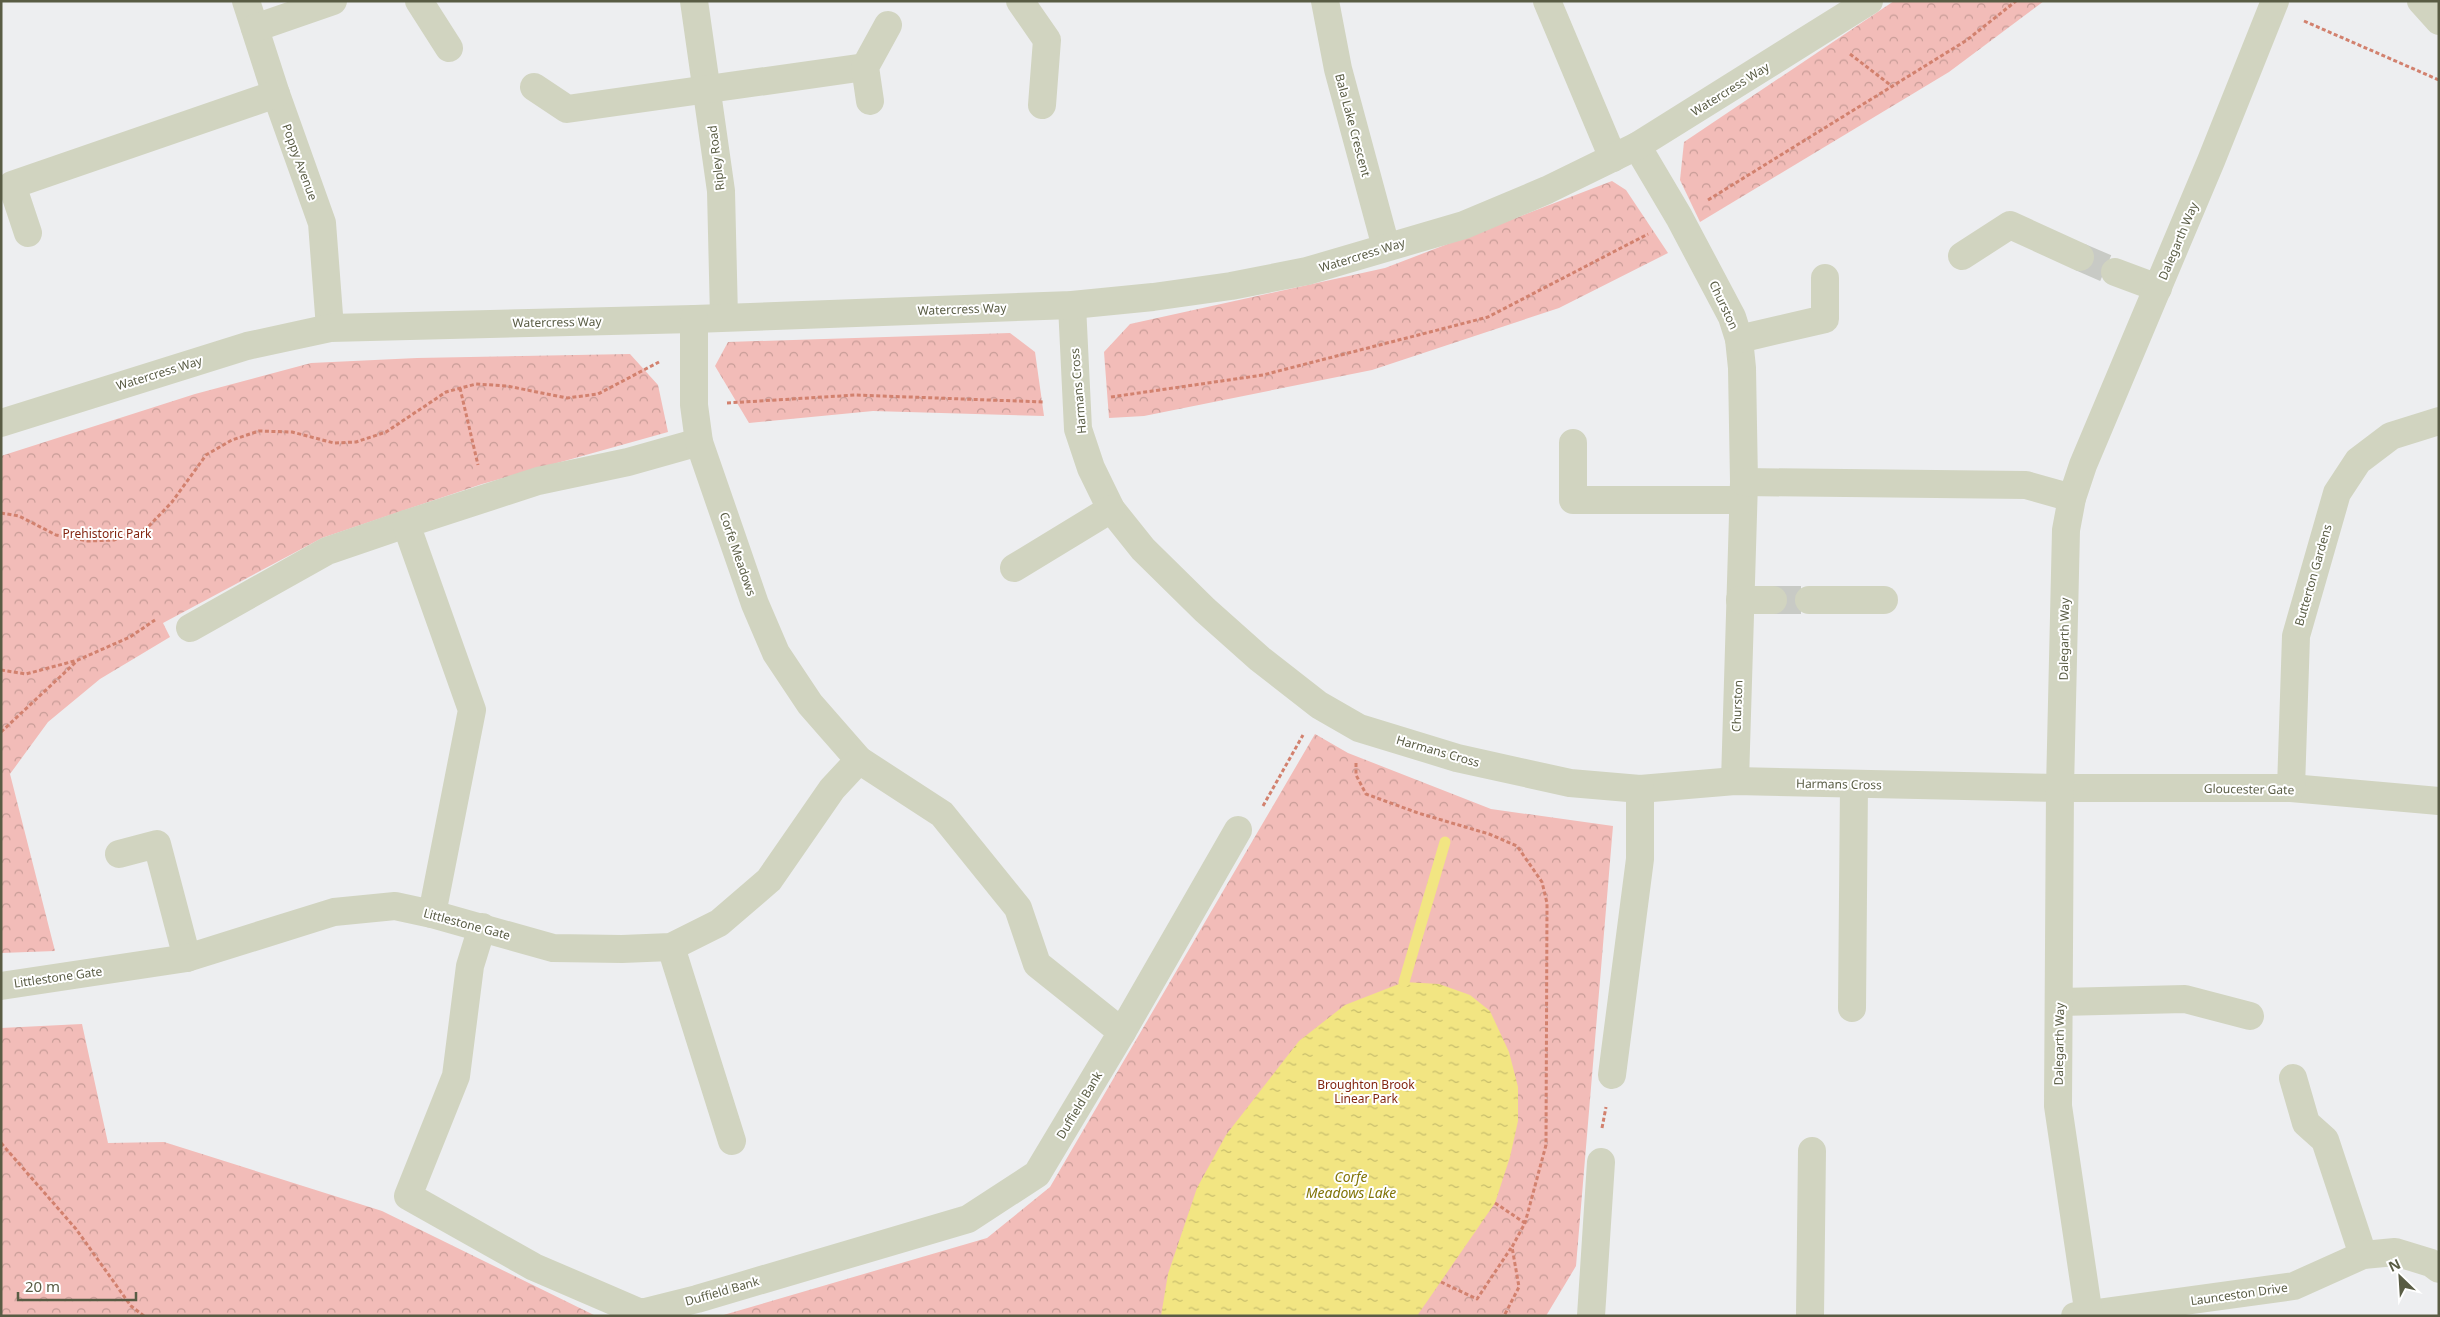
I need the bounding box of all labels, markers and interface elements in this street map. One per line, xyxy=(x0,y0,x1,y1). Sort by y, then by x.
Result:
street label: Watercress Way xyxy=(1688,58,1773,120)
street label: Bala Lake Crescent xyxy=(1331,72,1375,179)
street label: Poppy Avenue xyxy=(278,121,322,203)
street label: Ripley Road xyxy=(704,124,728,192)
street label: Dalegarth Way xyxy=(2154,199,2202,283)
street label: Watercress Way xyxy=(1317,234,1408,276)
street label: Churston xyxy=(1705,278,1743,332)
street label: Watercress Way xyxy=(917,299,1008,319)
street label: Watercress Way xyxy=(512,313,603,331)
street label: Harmans Cross xyxy=(1066,347,1090,435)
street label: Watercress Way xyxy=(114,352,205,394)
street label: Corfe Meadows xyxy=(716,510,760,599)
street label: Butterton Gardens xyxy=(2290,522,2336,628)
park label: Prehistoric Park xyxy=(63,525,152,542)
street label: Dalegarth Way xyxy=(2055,596,2073,681)
street label: Churston xyxy=(1728,680,1746,732)
street label: Harmans Cross xyxy=(1394,731,1482,771)
street label: Harmans Cross xyxy=(1796,775,1882,793)
street label: Gloucester Gate xyxy=(2204,780,2295,798)
street label: Littlestone Gate xyxy=(422,904,512,944)
street label: Littlestone Gate xyxy=(13,962,104,992)
street label: Dalegarth Way xyxy=(2050,1001,2068,1086)
street label: Duffield Bank xyxy=(1052,1067,1106,1142)
park label: Broughton Brook Linear Park xyxy=(1317,1076,1415,1107)
water label: Corfe Meadows Lake xyxy=(1306,1167,1396,1202)
north arrow xyxy=(2375,1252,2425,1302)
text: N xyxy=(2385,1254,2403,1276)
scale bar xyxy=(18,1270,135,1302)
street label: Duffield Bank xyxy=(683,1272,762,1310)
text: 20 m xyxy=(25,1276,60,1296)
street label: Launceston Drive xyxy=(2189,1279,2289,1309)

